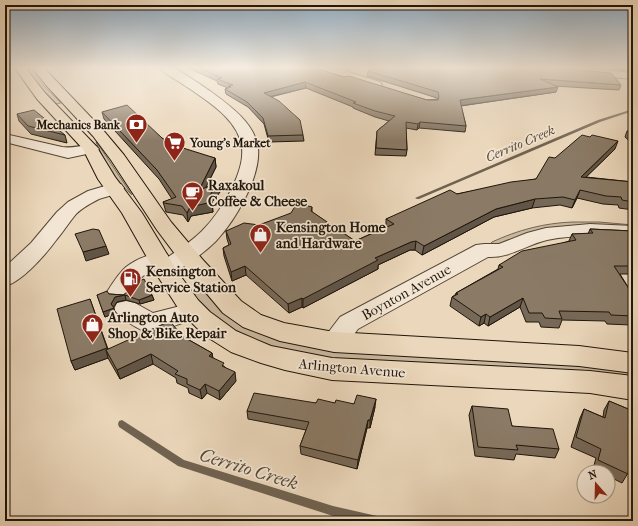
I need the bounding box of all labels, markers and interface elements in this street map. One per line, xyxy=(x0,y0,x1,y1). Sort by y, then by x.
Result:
bank icon: Mechanics Bank xyxy=(123,112,149,145)
place label: Mechanics Bank xyxy=(35,118,121,132)
water label: Cerrito Creek xyxy=(483,122,557,165)
supermarket icon: Young's Market xyxy=(161,130,187,163)
place label: Young's Market xyxy=(189,136,271,151)
place label: Raxakoul Coffee & Cheese xyxy=(208,177,307,210)
cafe icon: Raxakoul Coffee & Cheese xyxy=(180,180,206,213)
place label: Kensington Home and Hardware xyxy=(276,219,386,252)
shop icon: Kensington Home and Hardware xyxy=(247,222,273,255)
street label: Boynton Avenue xyxy=(359,261,454,324)
place label: Kensington Service Station xyxy=(146,263,237,296)
fuel station icon: Kensington Service Station xyxy=(118,266,144,299)
place label: Arlington Auto Shop & Bike Repair xyxy=(107,309,227,342)
shop icon: Arlington Auto Shop & Bike Repair xyxy=(79,312,105,345)
street label: Arlington Avenue xyxy=(297,355,406,382)
water label: Cerrito Creek xyxy=(197,445,301,494)
north arrow xyxy=(576,464,616,504)
text: N xyxy=(587,467,600,483)

